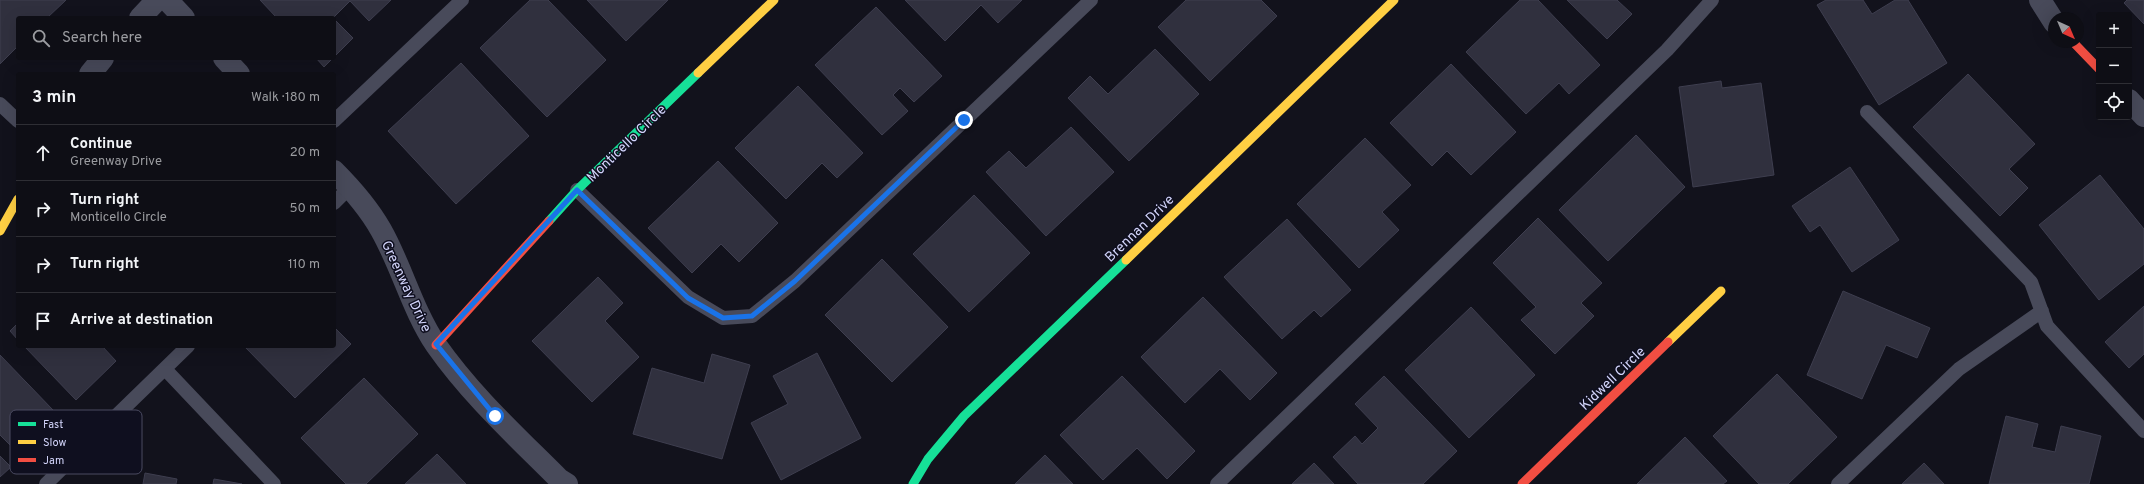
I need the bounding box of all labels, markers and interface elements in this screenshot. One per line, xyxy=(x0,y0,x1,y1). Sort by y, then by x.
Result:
north arrow xyxy=(2048,12,2084,48)
map controls xyxy=(2096,12,2132,120)
button: + xyxy=(2096,12,2132,48)
search box xyxy=(16,16,336,60)
icon: search xyxy=(30,27,52,49)
text: Search here xyxy=(62,29,142,48)
button: − xyxy=(2096,48,2132,84)
button: locate xyxy=(2096,84,2132,120)
text: 3 min xyxy=(32,87,76,109)
text: Walk · 180 m xyxy=(251,90,320,106)
street label: Monticello Circle xyxy=(584,102,670,186)
route end xyxy=(955,111,973,129)
text: Continue xyxy=(70,135,132,154)
icon: ahead xyxy=(32,142,54,164)
text: 20 m xyxy=(290,145,320,161)
text: Greenway Drive xyxy=(70,154,162,170)
text: Turn right xyxy=(70,191,139,210)
street label: Brennan Drive xyxy=(1102,192,1178,266)
icon: right xyxy=(32,198,54,220)
text: 50 m xyxy=(290,201,320,217)
text: Monticello Circle xyxy=(70,210,167,226)
street label: Greenway Drive xyxy=(377,238,434,335)
icon: right xyxy=(32,254,54,276)
text: Turn right xyxy=(70,255,139,274)
text: 110 m xyxy=(288,257,320,273)
icon: arrive xyxy=(32,310,54,332)
text: Arrive at destination xyxy=(70,311,213,330)
street label: Kidwell Circle xyxy=(1577,344,1649,415)
route start xyxy=(486,407,504,425)
legend xyxy=(10,410,142,474)
text: Fast xyxy=(43,418,63,432)
text: Slow xyxy=(43,436,66,450)
text: Jam xyxy=(43,454,64,468)

